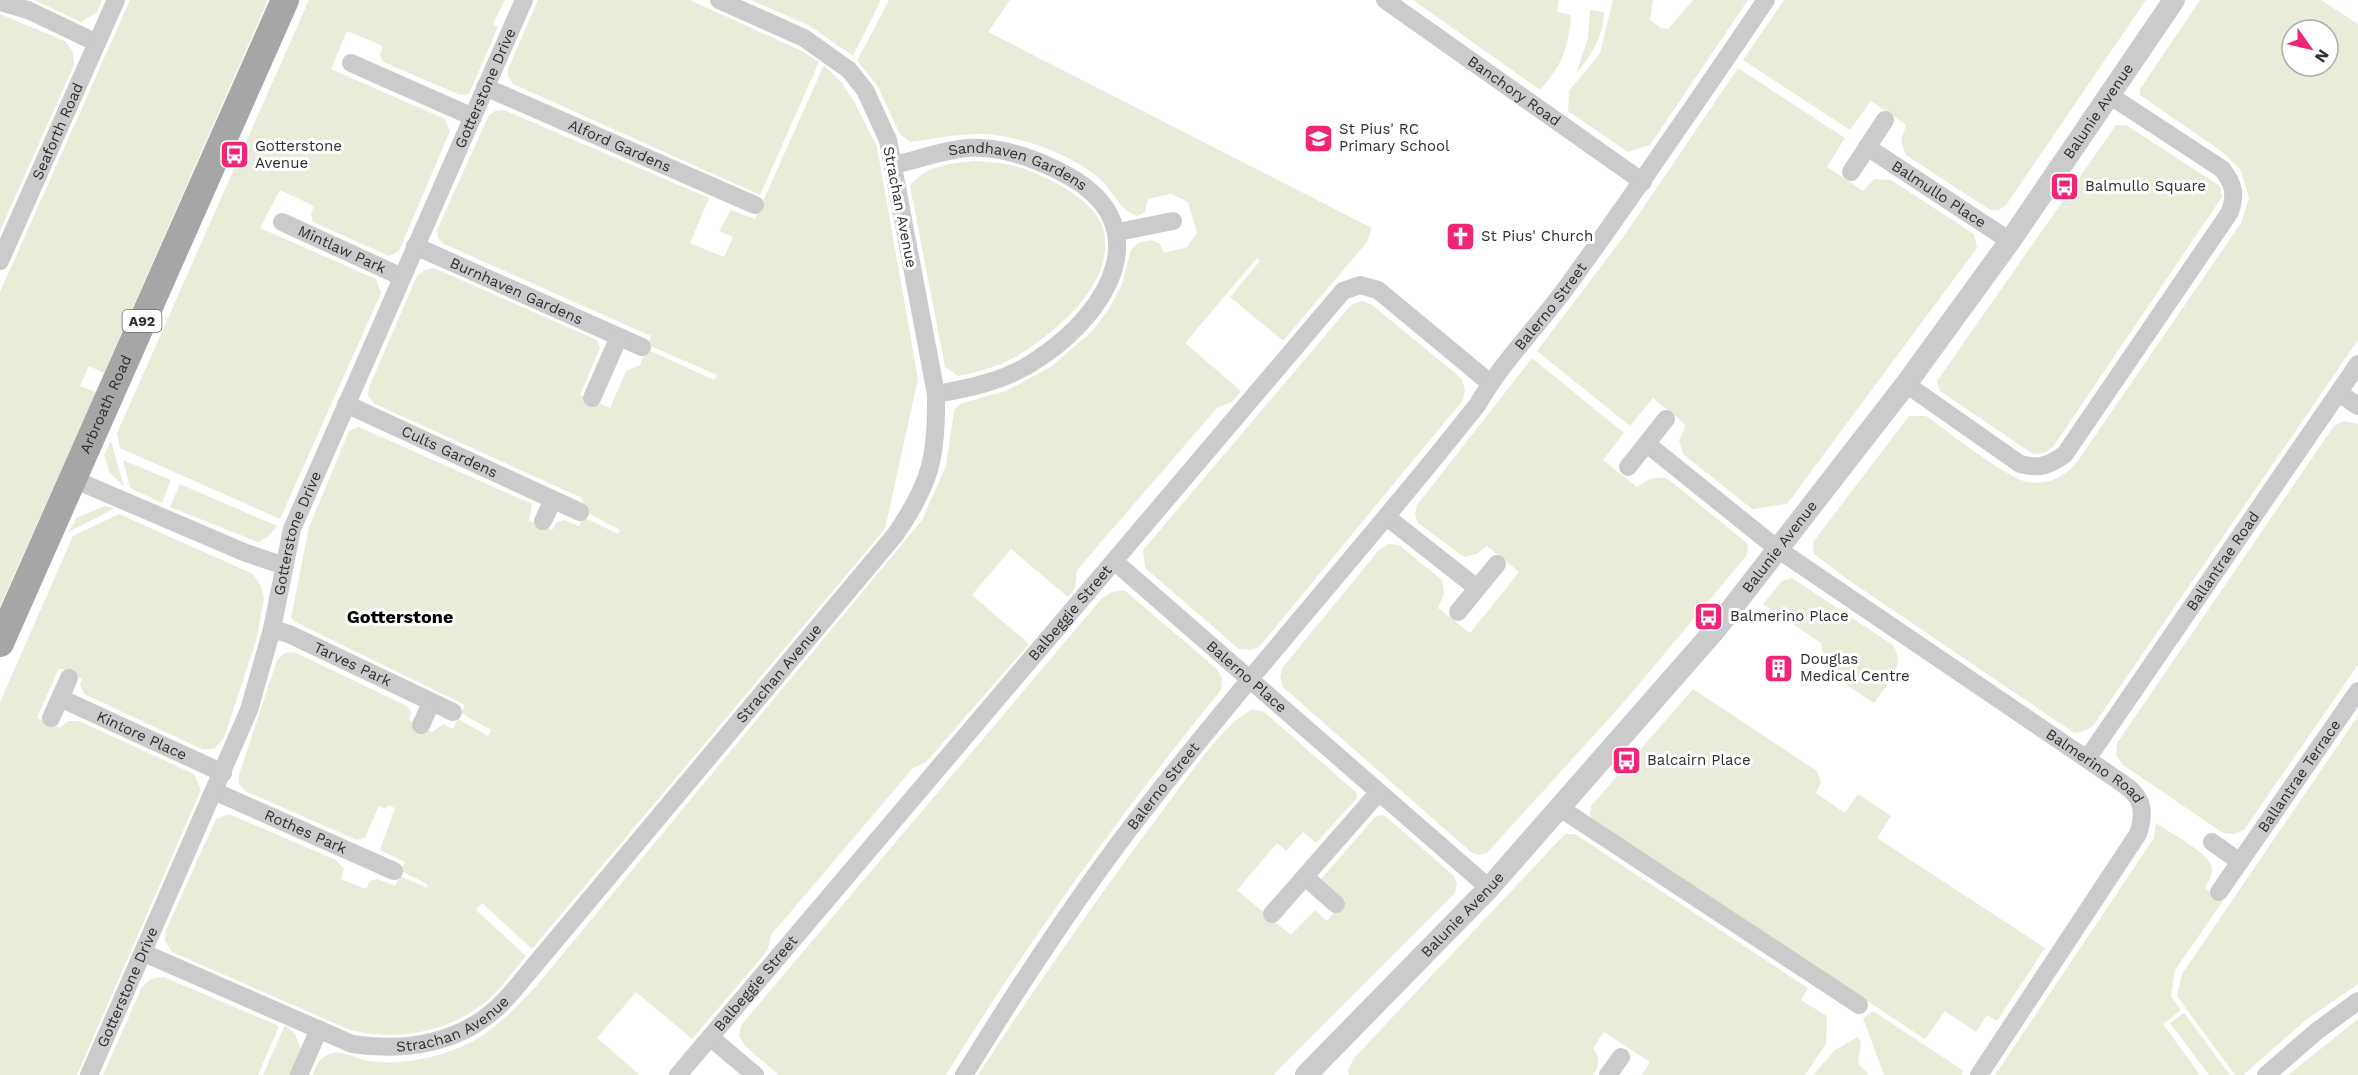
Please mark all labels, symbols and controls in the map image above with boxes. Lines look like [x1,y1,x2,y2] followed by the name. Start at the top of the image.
[2280,18,2340,78] north arrow
[451,25,520,151] street label: Gotterstone Drive
[2311,46,2333,66] text: N
[1464,52,1564,130] street label: Banchory Road
[2060,60,2137,162] street label: Balunie Avenue
[28,80,87,183] street label: Seaforth Road
[566,116,674,176] street label: Alford Gardens
[1339,120,1450,155] place label: St Pius' RC Primary School
[1302,122,1334,154] school or university icon: St Pius' RC Primary School
[255,137,342,172] place label: Gotterstone Avenue
[218,139,250,171] bus stop icon: Gotterstone Avenue
[947,139,1091,194] street label: Sandhaven Gardens
[879,145,921,269] street label: Strachan Avenue
[1888,157,1989,232] street label: Balmullo Place
[2048,170,2080,202] bus stop icon: Balmullo Square
[2085,177,2206,195] place label: Balmullo Square
[1444,220,1476,252] church icon: St Pius' Church
[295,222,389,278] street label: Mintlaw Park
[1481,227,1593,245] place label: St Pius' Church
[447,254,586,329] street label: Burnhaven Gardens
[1511,259,1591,354] street label: Balerno Street
[122,310,162,332] road number: A92
[76,352,135,456] street label: Arbroath Road
[399,422,500,482] street label: Cults Gardens
[270,469,325,597] street label: Gotterstone Drive
[1738,497,1821,596] street label: Balunie Avenue
[2182,508,2263,614] street label: Ballantrae Road
[1024,561,1116,664] street label: Balbeggie Street
[1693,600,1725,632] bus stop icon: Balmerino Place
[347,606,453,627] district label: Gotterstone
[1730,607,1849,625] place label: Balmerino Place
[732,620,825,727] street label: Strachan Avenue
[1203,637,1290,716] street label: Balerno Place
[311,638,395,691] street label: Tarves Park
[1800,650,1910,685] place label: Douglas Medical Centre
[1763,652,1795,684] building icon: Douglas Medical Centre
[94,707,190,764] street label: Kintore Place
[2254,716,2344,836] street label: Ballantrae Terrace
[2043,725,2148,806] street label: Balmerino Road
[1123,738,1204,833] street label: Balerno Street
[1610,744,1642,776] bus stop icon: Balcairn Place
[1647,751,1751,769] place label: Balcairn Place
[262,806,350,858] street label: Rothes Park
[1417,868,1508,961] street label: Balunie Avenue
[93,924,162,1050] street label: Gotterstone Drive
[710,931,802,1035] street label: Balbeggie Street
[396,992,513,1056] street label: Strachan Avenue

